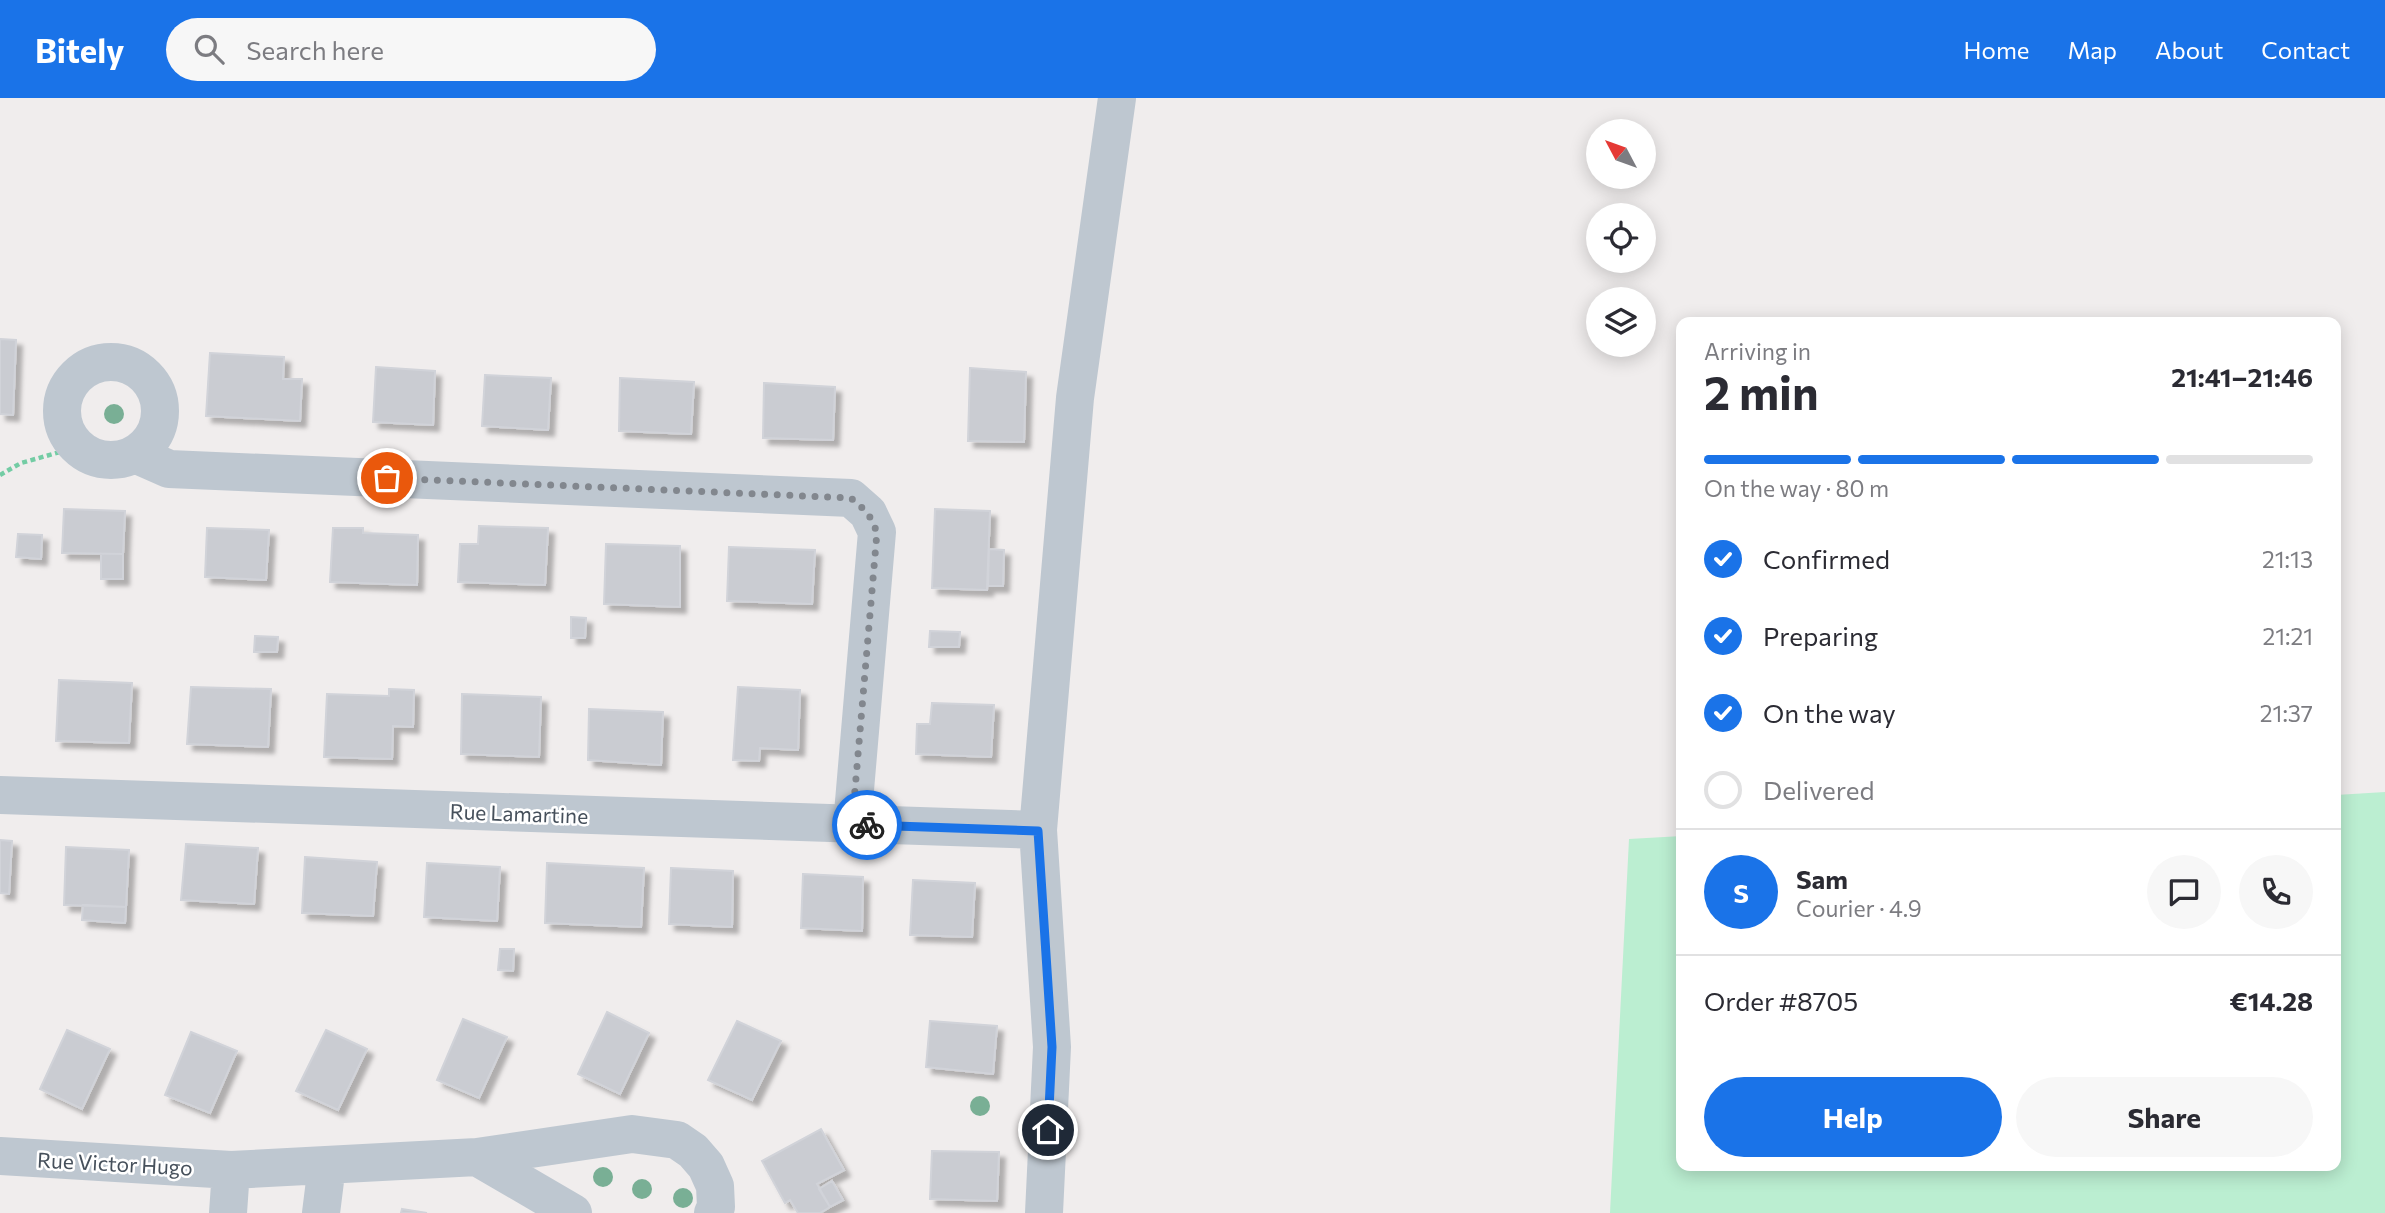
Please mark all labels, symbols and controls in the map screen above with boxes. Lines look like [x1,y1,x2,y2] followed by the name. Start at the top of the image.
[166,18,656,81] search box
[35,29,124,70] text: Bitely
[190,30,228,68] icon: search
[246,34,384,65] text: Search here
[1964,35,2030,64] text: Home
[2068,35,2117,64] text: Map
[2155,35,2223,64] text: About
[2261,35,2350,64] text: Contact
[1586,119,1656,189] north arrow
[1586,119,1656,357] map controls
[1586,203,1656,273] button: locate
[1586,287,1656,357] button: layers
[1704,337,1811,365] text: Arriving in
[2171,361,2313,392] text: 21:41–21:46
[1704,363,1819,419] text: 2 min
[357,448,417,508] pin
[368,459,406,497] icon: bag
[1704,474,1889,502] text: On the way · 80 m
[1704,540,1742,578] icon: check
[1763,543,1890,574] text: Confirmed
[2262,545,2313,573] text: 21:13
[1704,617,1742,655] icon: check
[1763,620,1878,651] text: Preparing
[2262,622,2313,650] text: 21:21
[1704,694,1742,732] icon: check
[1763,697,1896,728] text: On the way
[2260,699,2313,727] text: 21:37
[1763,774,1874,805] text: Delivered
[832,790,902,860] courier
[449,798,589,828] street label: Rue Lamartine
[848,806,886,844] icon: bike
[2147,855,2221,929] button: chat
[2239,855,2313,929] button: phone
[1796,863,1848,894] text: Sam
[1733,877,1749,908] text: S
[1796,894,1922,922] text: Courier · 4.9
[1704,985,1858,1016] text: Order #8705
[2229,985,2313,1016] text: €14.28
[1704,1077,2002,1157] button: Help
[2016,1077,2313,1157] button: Share
[1018,1100,1078,1160] pin
[1029,1111,1067,1149] icon: home
[37,1146,193,1180] street label: Rue Victor Hugo

